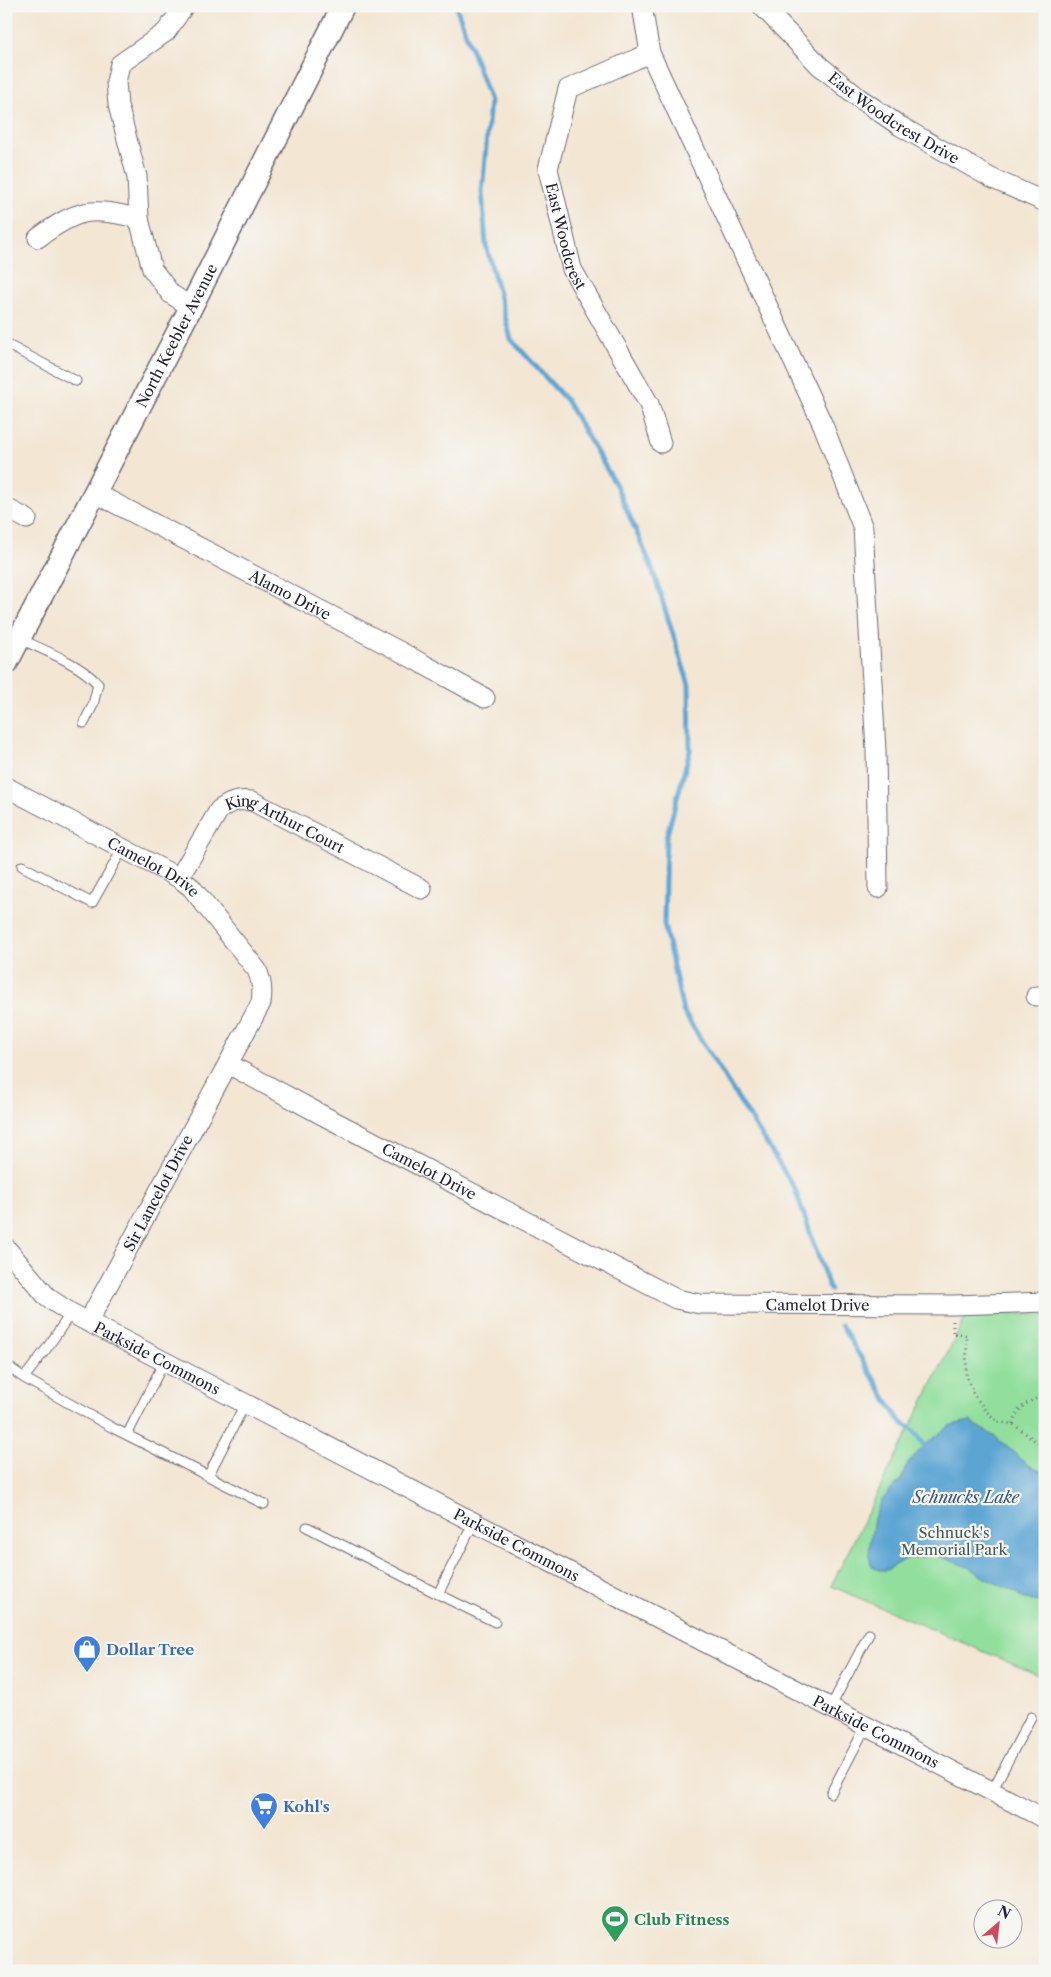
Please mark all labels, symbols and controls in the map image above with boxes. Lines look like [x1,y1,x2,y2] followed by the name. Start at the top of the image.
[825,67,963,168] street label: East Woodcrest Drive
[542,181,591,293] street label: East Woodcrest
[131,260,221,410] street label: North Keebler Avenue
[245,565,334,624] street label: Alamo Drive
[222,791,348,857] street label: King Arthur Court
[104,833,204,900] street label: Camelot Drive
[119,1132,197,1254] street label: Sir Lancelot Drive
[379,1138,480,1203] street label: Camelot Drive
[766,1295,870,1314] street label: Camelot Drive
[91,1317,223,1398] street label: Parkside Commons
[912,1487,1020,1507] water label: Schnucks Lake
[451,1504,583,1585] street label: Parkside Commons
[901,1523,1008,1559] park label: Schnuck's Memorial Park
[72,1634,102,1673] shop icon: Dollar Tree
[106,1640,194,1659] place label: Dollar Tree
[810,1691,942,1772] street label: Parkside Commons
[249,1791,279,1830] supermarket icon: Kohl's
[283,1797,330,1816] place label: Kohl's
[974,1900,1024,1950] north arrow
[995,1902,1014,1923] text: N
[600,1904,630,1943] sports icon: Club Fitness
[634,1910,730,1929] place label: Club Fitness

